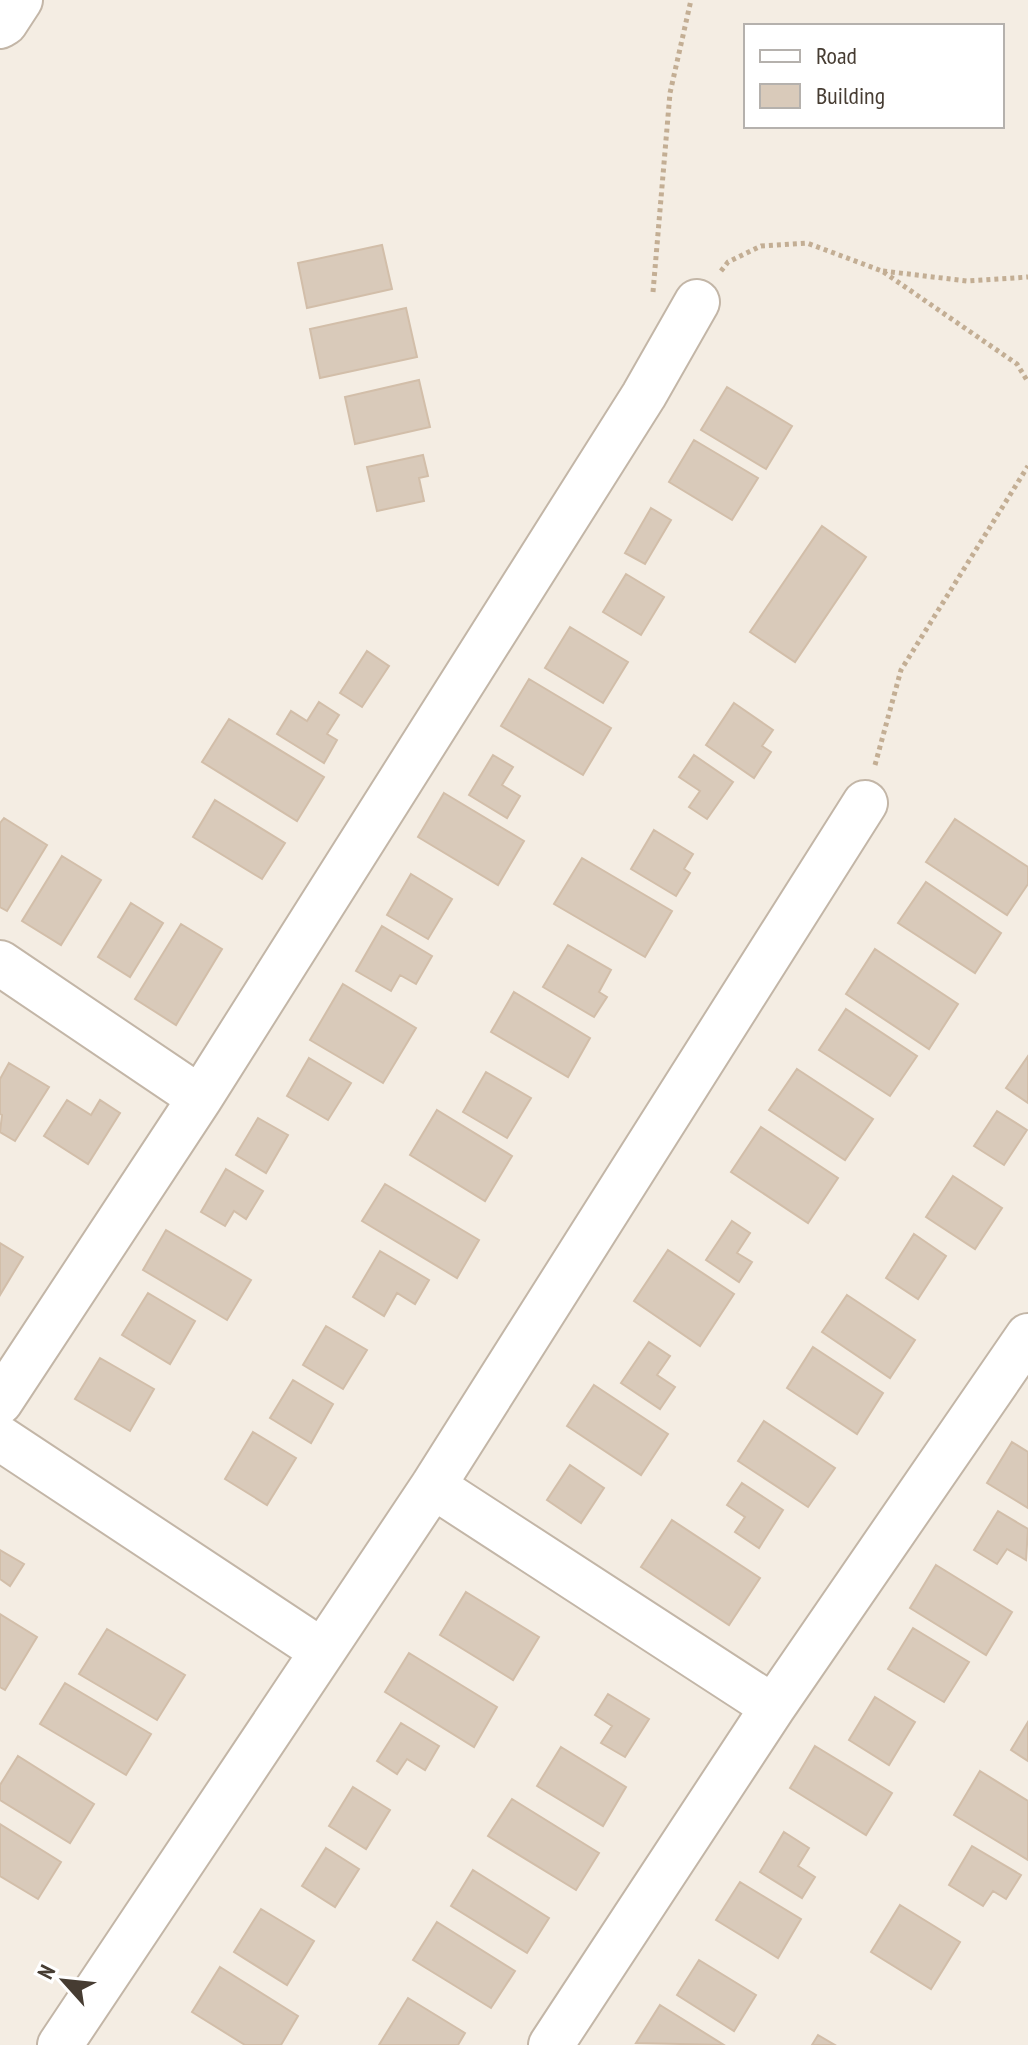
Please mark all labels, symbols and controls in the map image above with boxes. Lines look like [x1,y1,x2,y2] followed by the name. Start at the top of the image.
[744,24,1004,128] legend
[816,40,857,71] text: Road
[816,80,885,111] text: Building
[24,1941,104,2021] north arrow
[31,1960,61,1984] text: N

